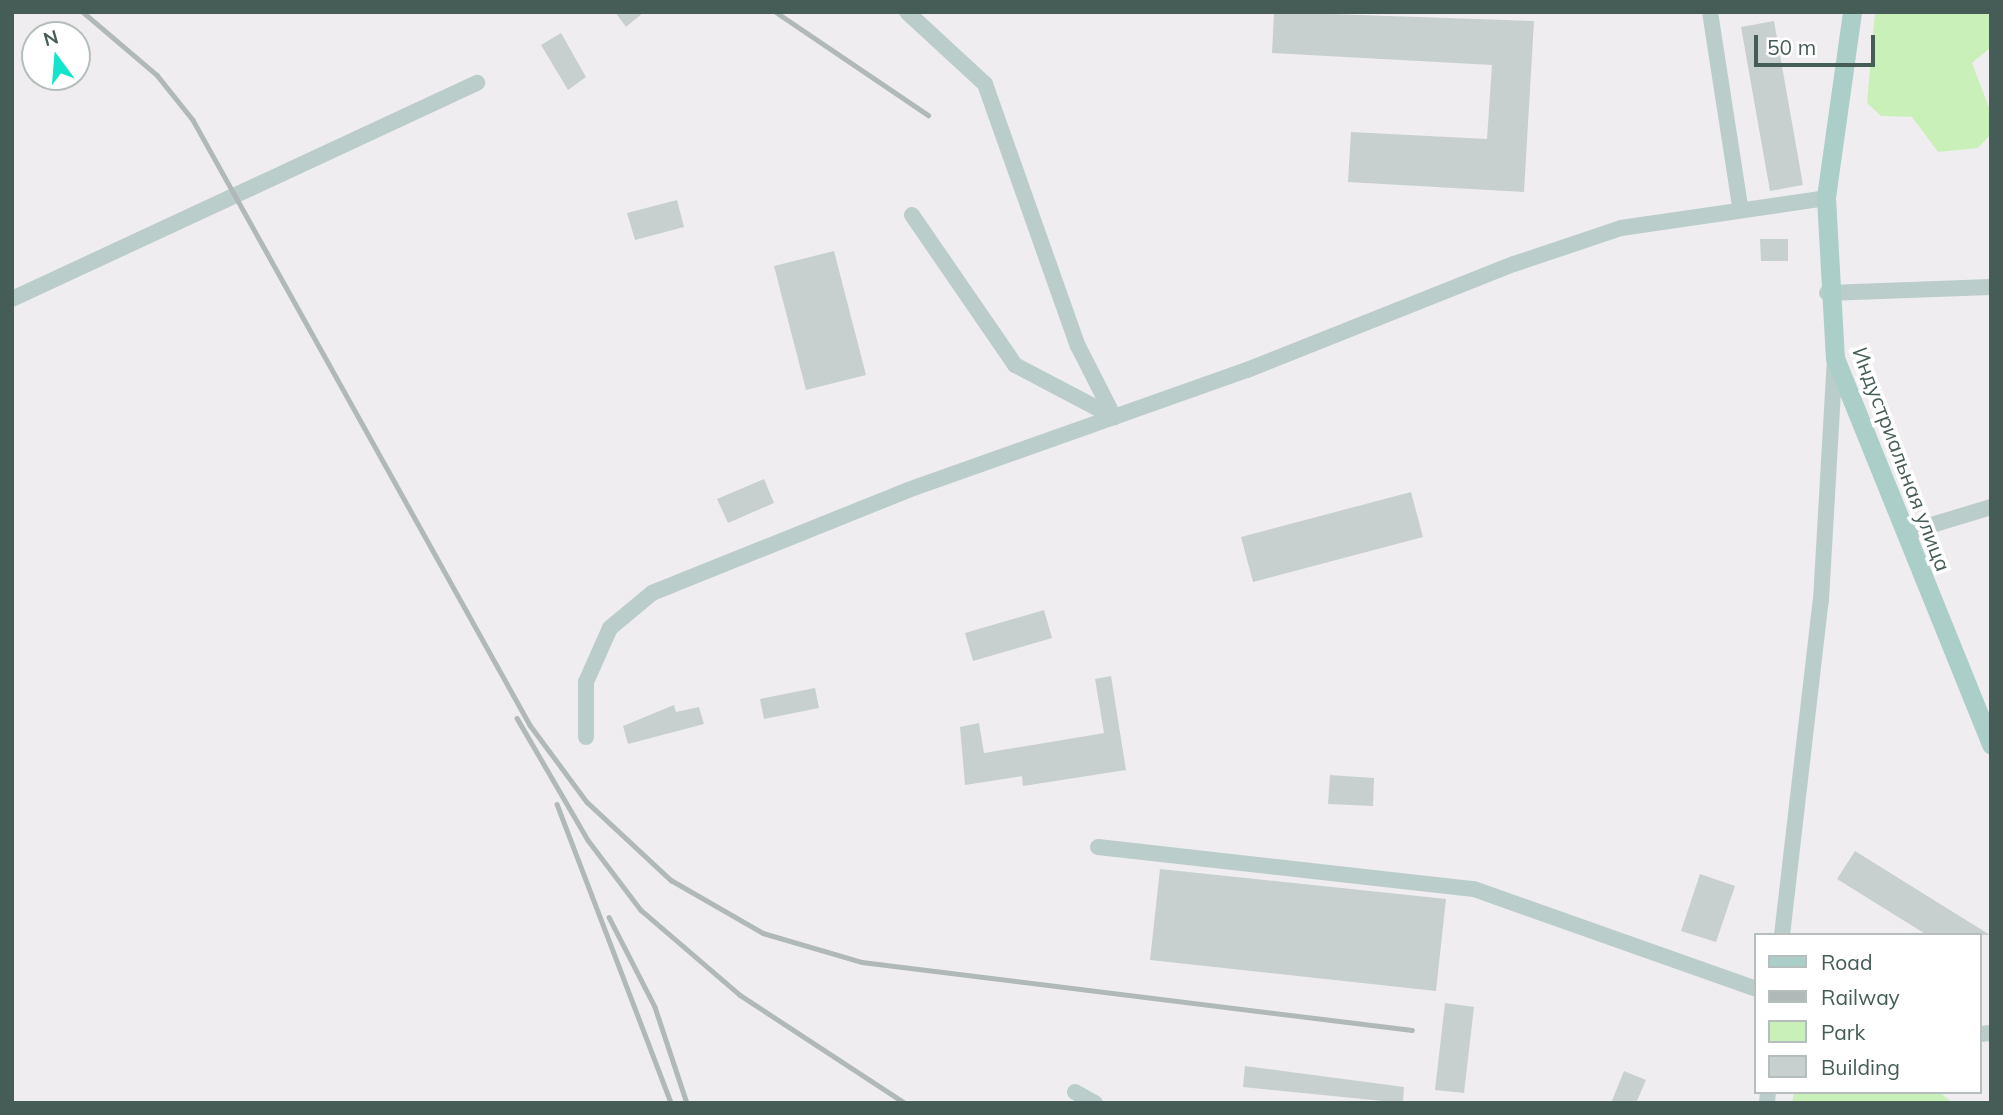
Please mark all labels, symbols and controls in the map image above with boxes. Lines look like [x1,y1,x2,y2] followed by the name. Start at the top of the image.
[21,21,91,91] north arrow
[1758,21,1879,65] scale bar
[41,24,61,51] text: N
[1767,34,1816,60] text: 50 m
[1848,343,1956,575] street label: Индустриальная улица
[1755,933,1982,1094] legend
[1821,949,1872,975] text: Road
[1821,984,1900,1010] text: Railway
[1821,1019,1865,1045] text: Park
[1821,1054,1900,1080] text: Building

